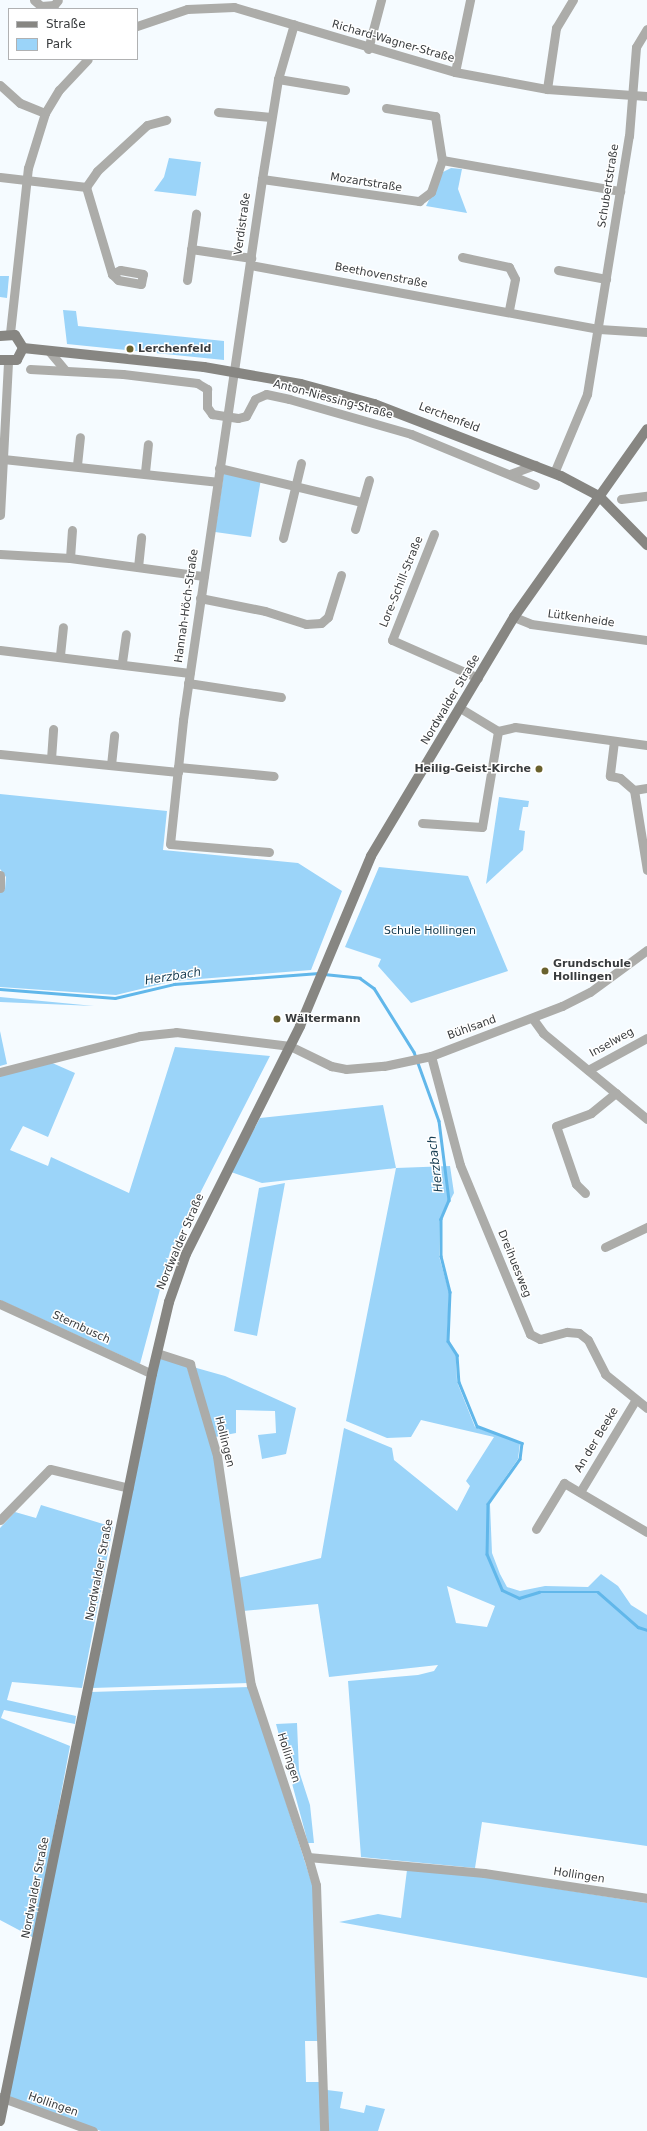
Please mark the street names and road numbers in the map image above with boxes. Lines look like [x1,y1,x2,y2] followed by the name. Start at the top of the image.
[330,18,456,66] street label: Richard-Wagner-Straße
[596,143,622,229] street label: Schubertstraße
[329,171,403,195] street label: Mozartstraße
[232,192,254,256] street label: Verdistraße
[333,261,429,291] street label: Beethovenstraße
[272,378,394,422] street label: Anton-Niessing-Straße
[417,400,481,436] street label: Lerchenfeld
[378,535,426,629] street label: Lore-Schill-Straße
[172,548,202,664] street label: Hannah-Höch-Straße
[547,608,615,630] street label: Lütkenheide
[419,652,483,748] street label: Nordwalder Straße
[446,1013,498,1043] street label: Bühlsand
[588,1025,636,1061] street label: Inselweg
[155,1192,207,1292] street label: Nordwalder Straße
[494,1228,534,1300] street label: Dreihuesweg
[50,1309,112,1347] street label: Sternbusch
[572,1405,622,1475] street label: An der Beeke
[211,1415,237,1469] street label: Hollingen
[84,1518,116,1622] street label: Nordwalder Straße
[274,1731,302,1785] street label: Hollingen
[20,1836,52,1940] street label: Nordwalder Straße
[552,1865,606,1887] street label: Hollingen
[26,2090,80,2120] street label: Hollingen

